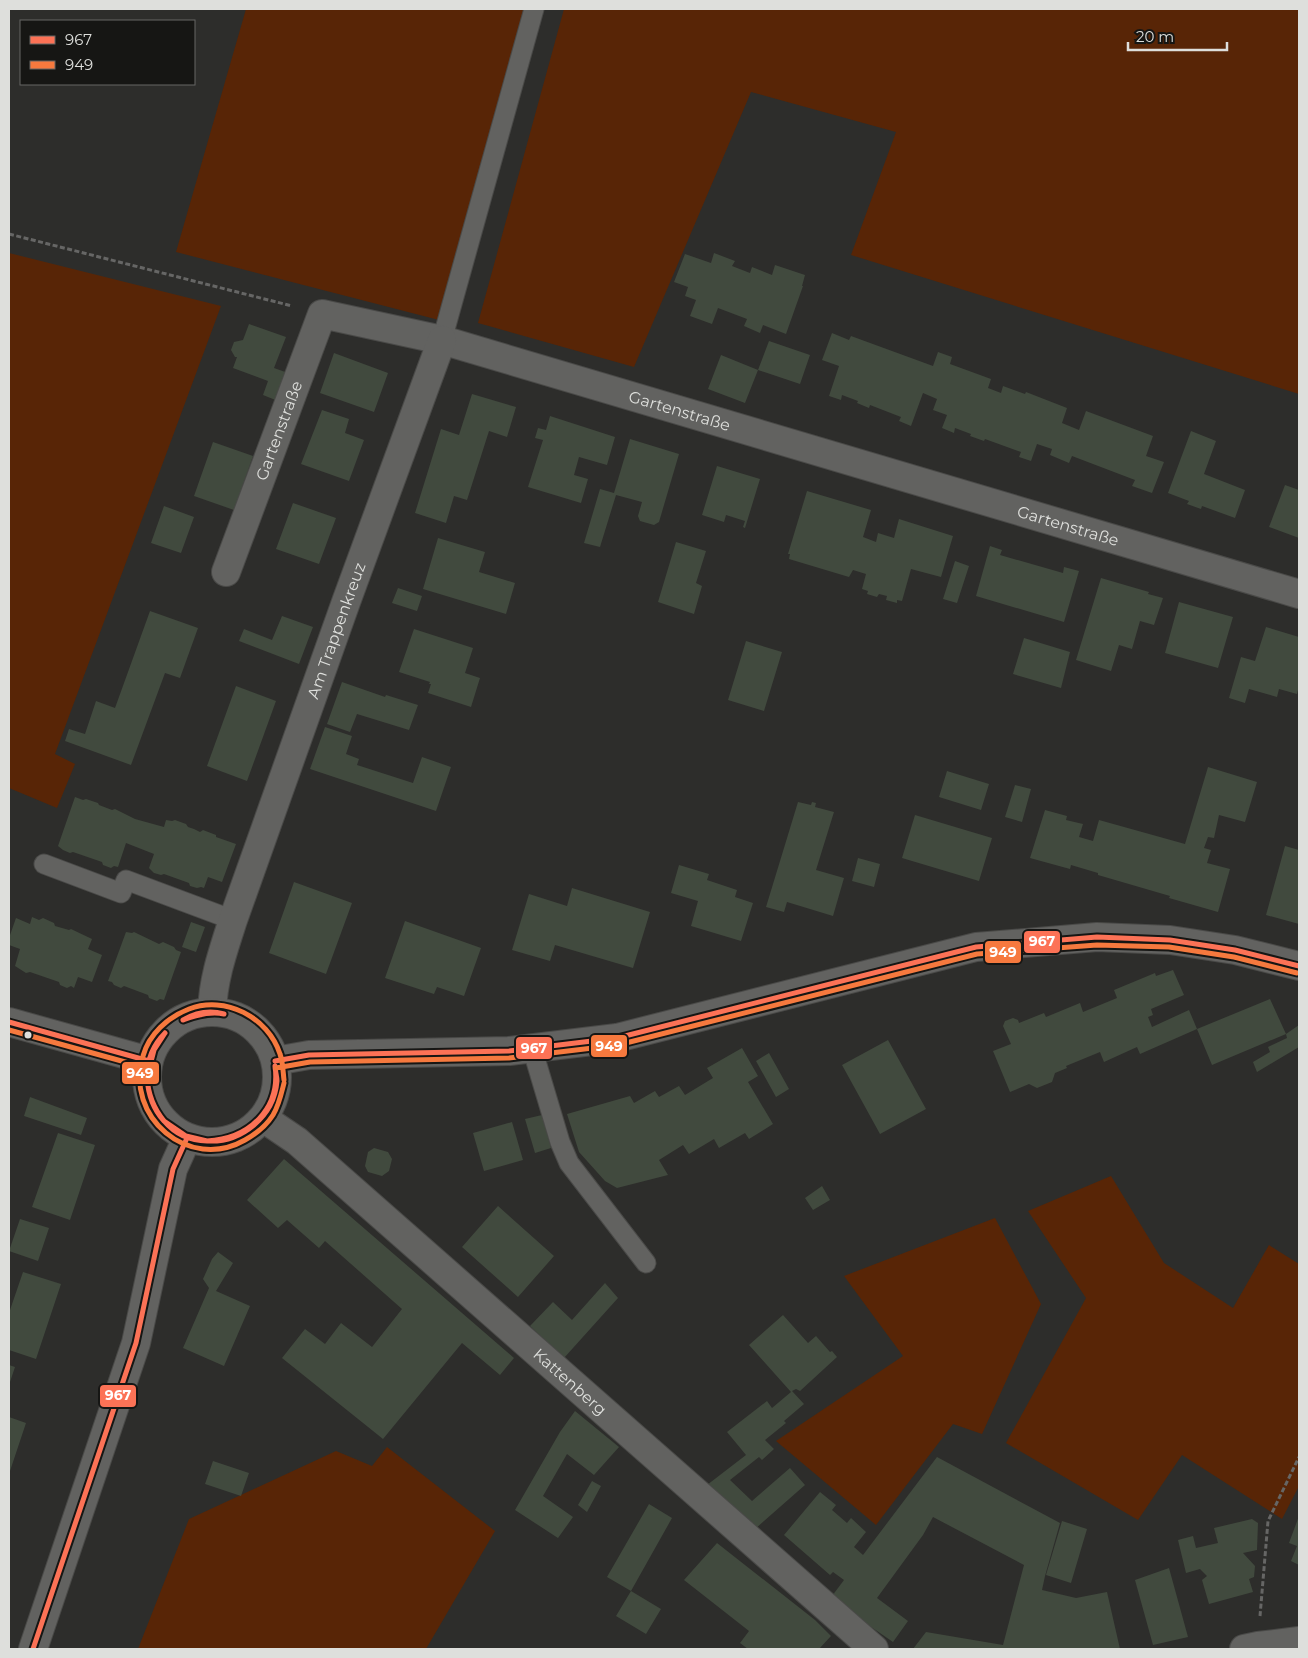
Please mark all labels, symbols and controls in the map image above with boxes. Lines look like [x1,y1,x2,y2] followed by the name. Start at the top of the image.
[20,20,195,85] legend
[1128,20,1227,52] scale bar
[1136,27,1174,46] text: 20 m
[65,30,92,49] text: 967
[65,55,93,74] text: 949
[252,378,306,483] street label: Gartenstraße
[626,387,733,435] street label: Gartenstraße
[1015,502,1121,550] street label: Gartenstraße
[303,560,370,701] street label: Am Trappenkreuz
[1023,930,1061,954] line badge: 967
[1029,932,1056,950] text: 967
[984,940,1022,964] line badge: 949
[989,943,1017,961] text: 949
[23,1030,33,1040] unlabelled marker
[590,1034,628,1058] line badge: 949
[515,1036,553,1060] line badge: 967
[595,1037,623,1055] text: 949
[521,1039,548,1057] text: 967
[121,1061,160,1085] line badge: 949
[126,1064,154,1082] text: 949
[529,1345,610,1419] street label: Kattenberg
[99,1384,137,1408] line badge: 967
[105,1386,132,1404] text: 967

